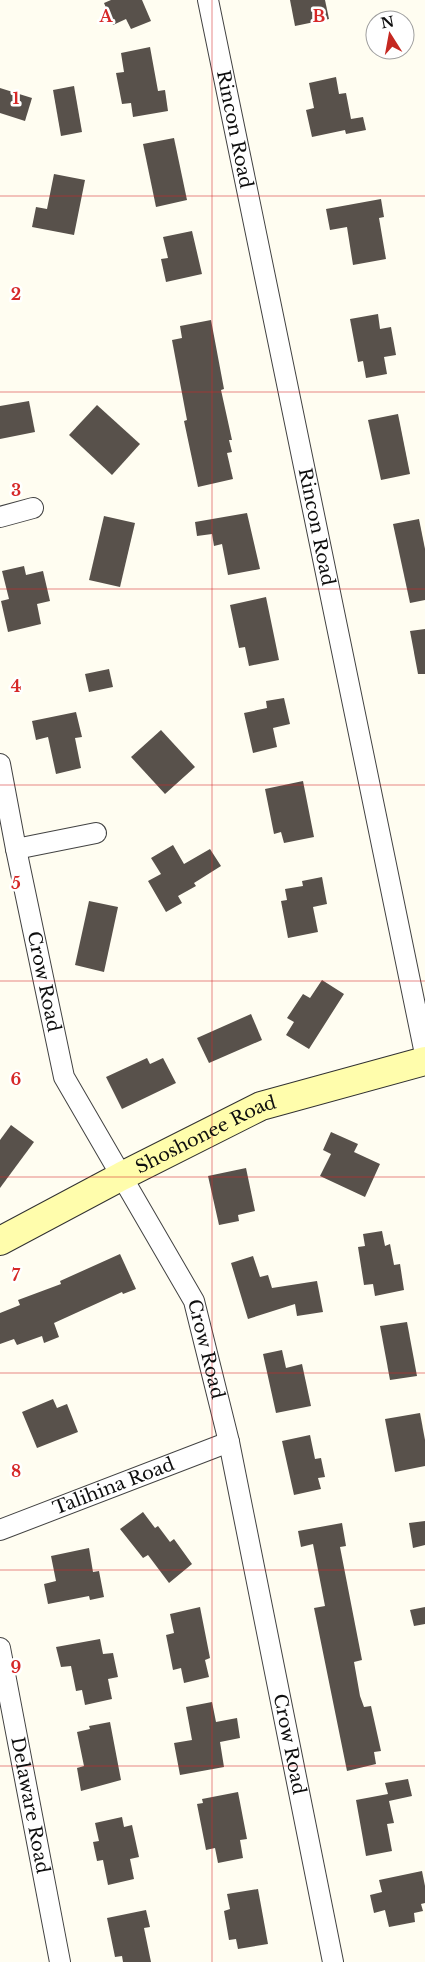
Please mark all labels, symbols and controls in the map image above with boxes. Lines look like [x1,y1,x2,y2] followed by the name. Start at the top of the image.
[99,6,114,26] text: A
[313,6,326,26] text: B
[365,10,415,60] north arrow
[379,12,396,32] text: N
[212,68,257,190] street label: Rincon Road
[13,88,20,108] text: 1
[11,284,21,304] text: 2
[294,466,339,588] street label: Rincon Road
[11,480,21,500] text: 3
[11,676,21,696] text: 4
[11,873,21,893] text: 5
[23,929,65,1034] street label: Crow Road
[11,1069,22,1089] text: 6
[132,1091,279,1178] street label: Shoshonee Road
[12,1265,21,1285] text: 7
[183,1297,229,1401] street label: Crow Road
[50,1453,178,1520] street label: Talihina Road
[11,1461,21,1481] text: 8
[11,1657,22,1677] text: 9
[269,1692,310,1797] street label: Crow Road
[6,1735,54,1875] street label: Delaware Road

